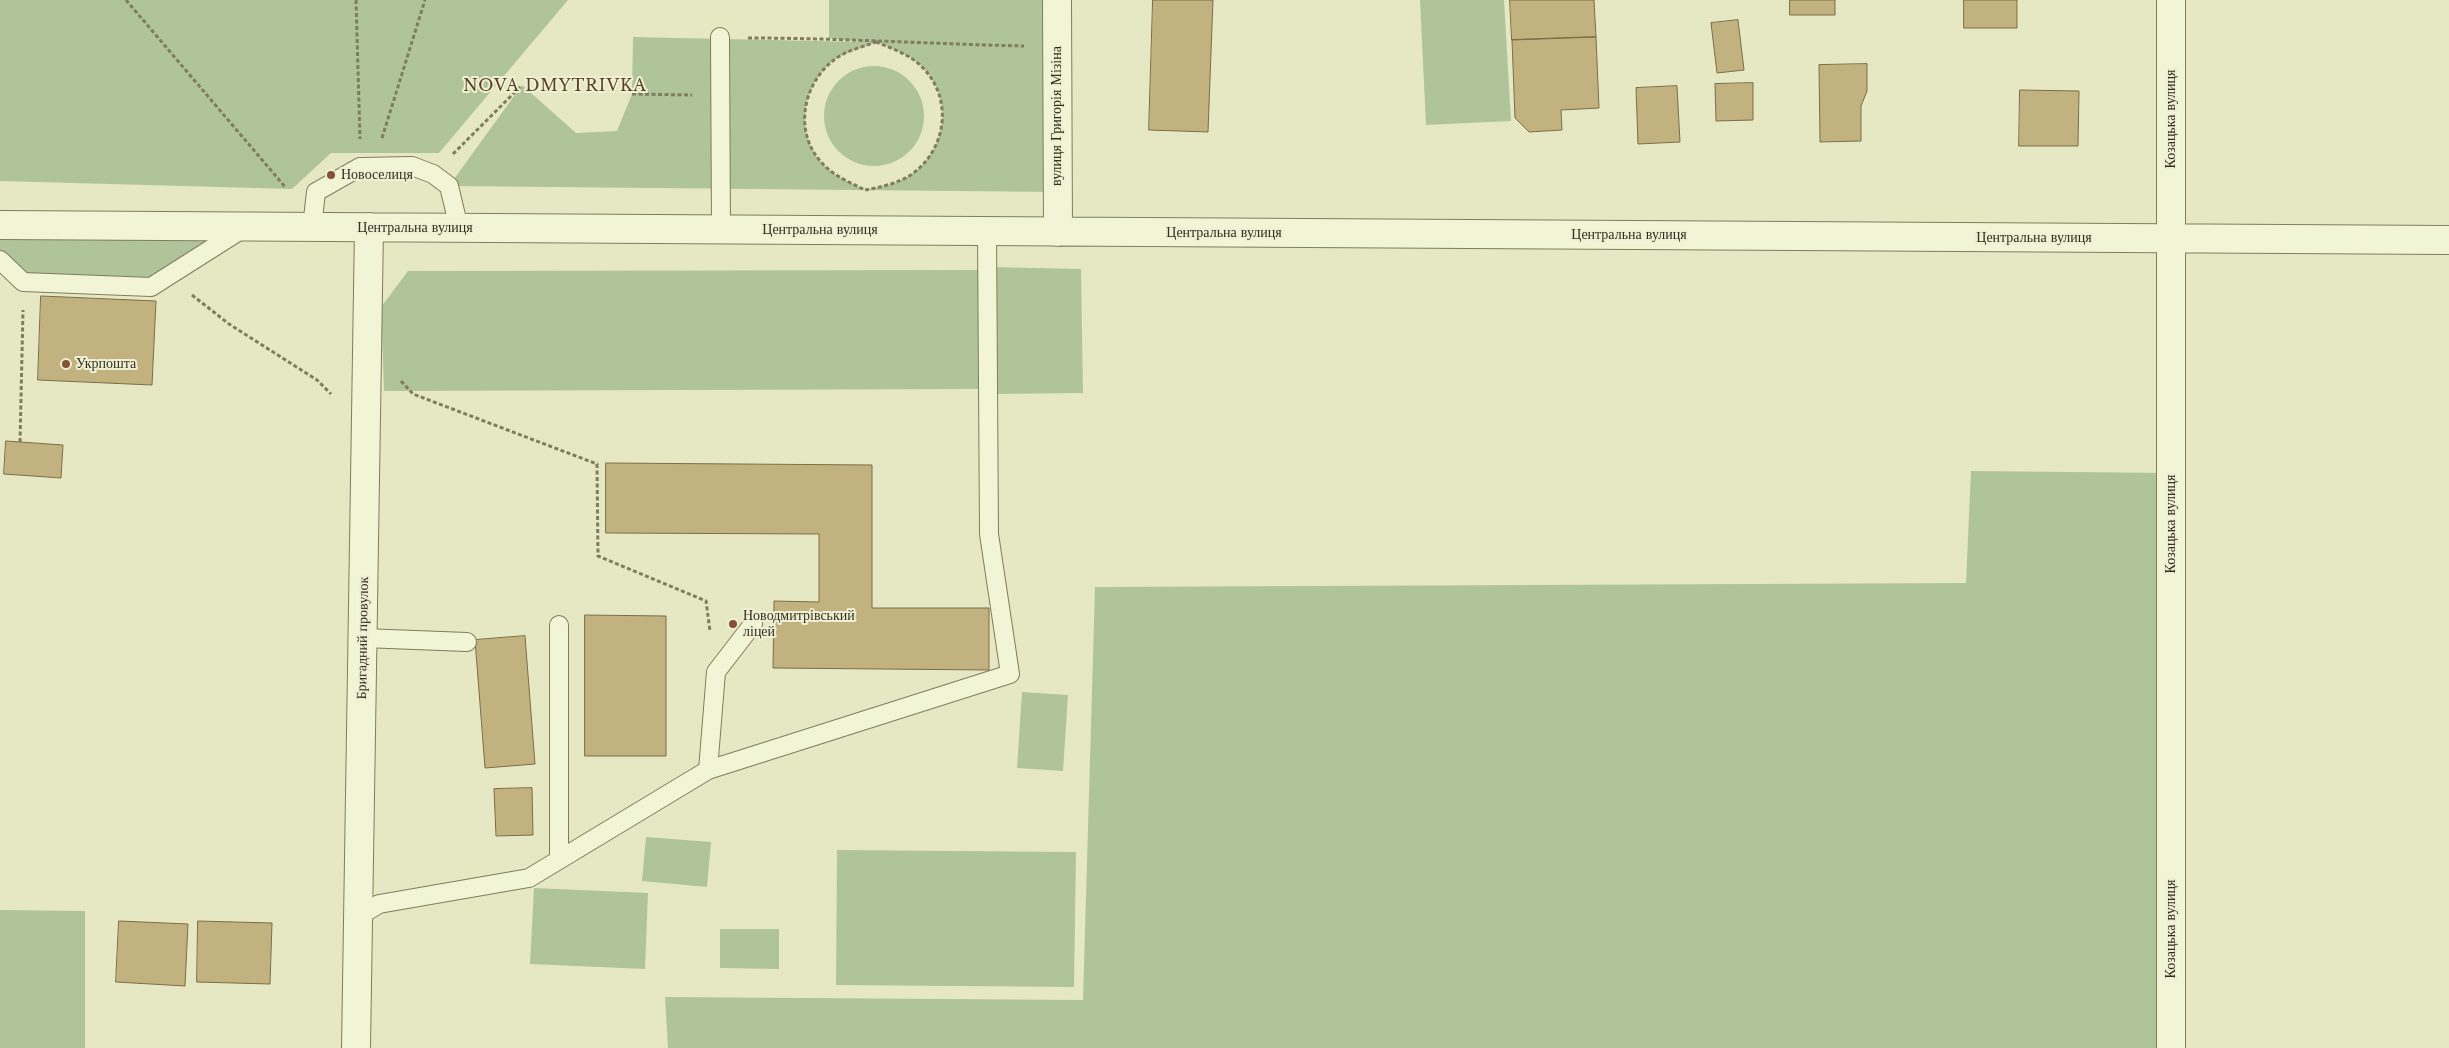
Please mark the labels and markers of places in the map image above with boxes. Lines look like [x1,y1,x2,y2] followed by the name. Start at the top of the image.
[341,167,413,183] place label: Новоселиця
[325,169,337,181] marker: Новоселиця
[76,356,136,372] place label: Укрпошта
[60,358,72,370] marker: Укрпошта
[743,608,855,640] place label: Новодмитрівський ліцей
[727,618,739,630] marker: Новодмитрівський ліцей

